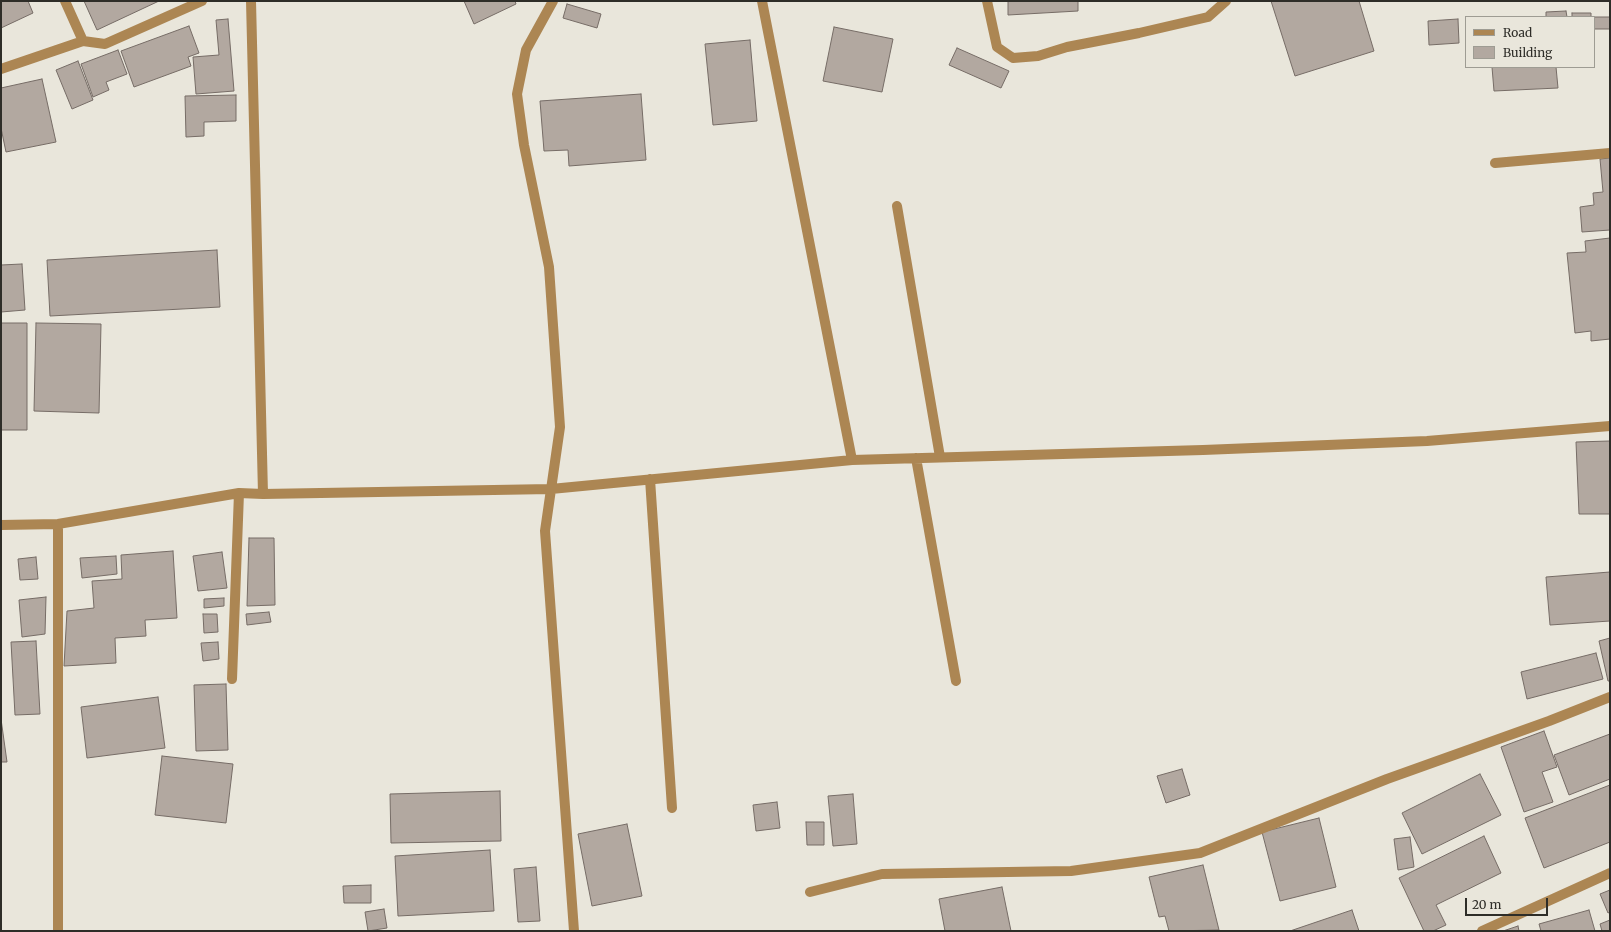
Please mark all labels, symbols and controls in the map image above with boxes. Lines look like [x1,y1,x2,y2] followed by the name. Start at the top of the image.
[1465,16,1595,68] legend
[1503,25,1532,40] text: Road
[1503,45,1552,60] text: Building
[1467,890,1550,916] scale bar
[1472,897,1501,912] text: 20 m

